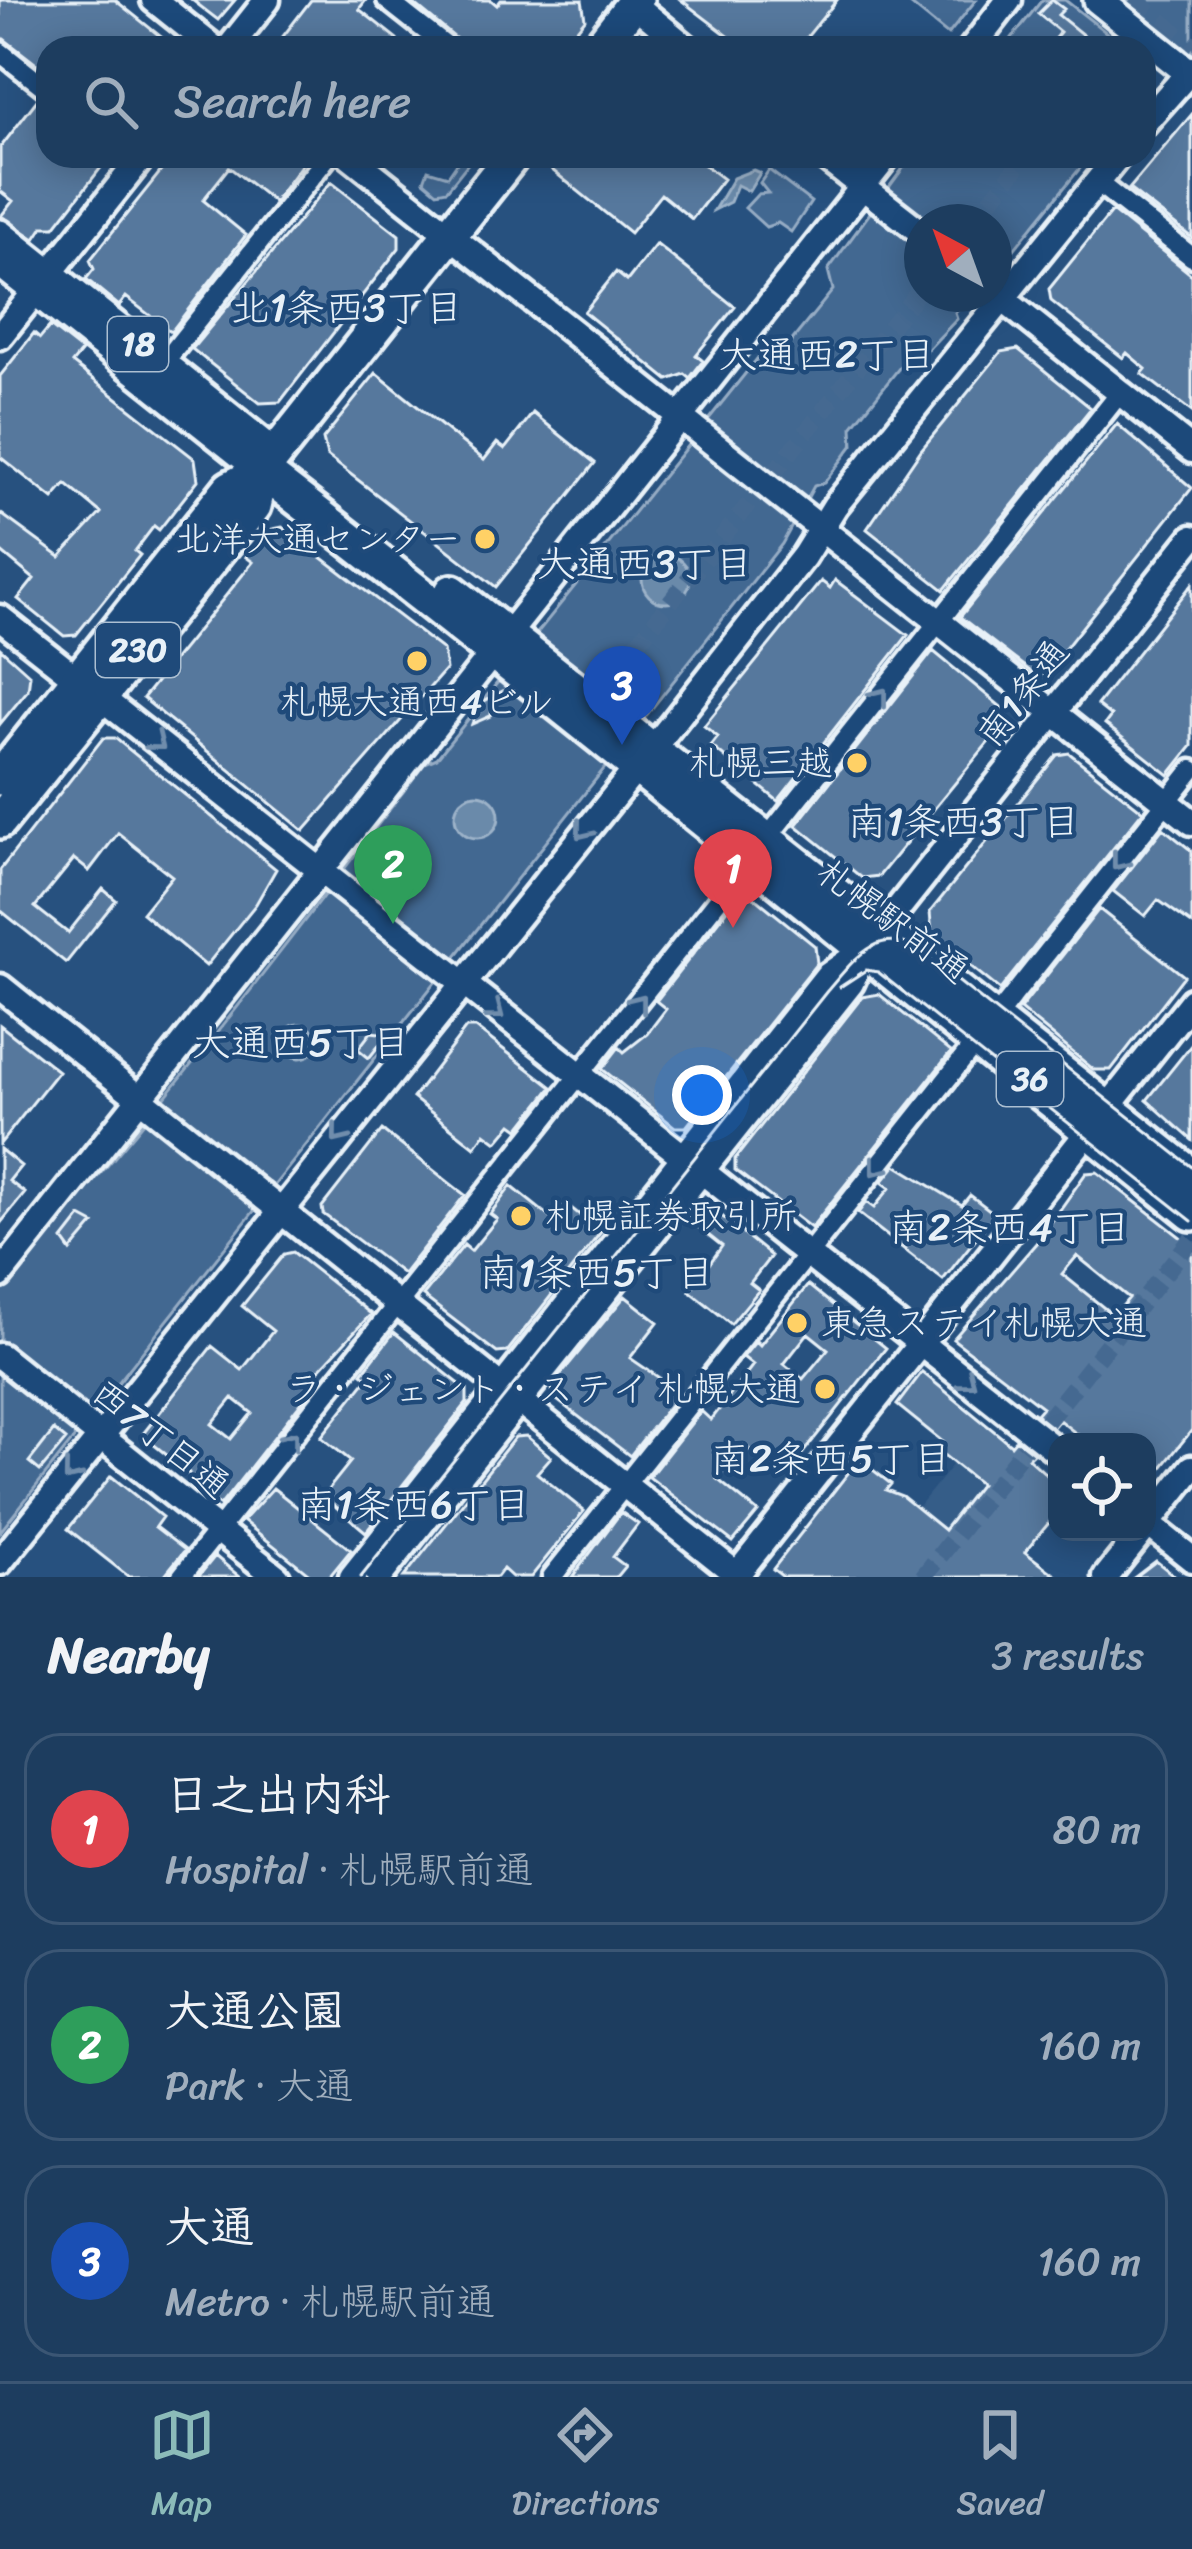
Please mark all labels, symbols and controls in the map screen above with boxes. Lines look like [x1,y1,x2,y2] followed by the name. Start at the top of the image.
[36,36,1156,168] search box
[174,62,411,142] text: Search here
[78,69,144,135] icon: search
[904,204,1012,312] north arrow
[230,273,464,342] district label: 北1条西3丁目
[108,317,168,371] road number: 18
[718,320,936,389] district label: 大通西2丁目
[174,507,461,571] place label: 北洋大通センター
[472,526,498,552] marker: 北洋大通センター
[537,529,753,598] district label: 大通西3丁目
[96,623,180,677] road number: 230
[960,625,1086,761] street label: 南1条通
[583,646,661,745] pin: 3
[404,648,430,674] marker: 札幌大通西4ビル
[280,670,554,734] place label: 札幌大通西4ビル
[866,687,887,709] one-way arrow
[144,729,166,750] one-way arrow
[689,731,833,795] place label: 札幌三越
[844,750,870,776] marker: 札幌三越
[847,787,1081,856] district label: 南1条西3丁目
[576,817,598,839] one-way arrow
[354,825,432,924] pin: 2
[694,829,772,928] pin: 1
[802,841,984,1001] street label: 札幌駅前通
[1112,849,1133,871] one-way arrow
[625,994,646,1016] one-way arrow
[482,997,504,1019] one-way arrow
[192,1008,410,1077] district label: 大通西5丁目
[997,1052,1063,1106] road number: 36
[672,1065,732,1125] your location
[332,1121,353,1143] one-way arrow
[870,1154,891,1176] one-way arrow
[545,1184,797,1248] place label: 札幌証券取引所
[889,1193,1131,1262] district label: 南2条西4丁目
[508,1203,534,1229] marker: 札幌証券取引所
[479,1238,715,1307] district label: 南1条西5丁目
[821,1291,1147,1355] place label: 東急ステイ札幌大通
[784,1310,810,1336] marker: 東急ステイ札幌大通
[285,1357,801,1421] place label: ラ・ジェント・ステイ 札幌大通
[77,1362,245,1516] street label: 西7丁目通
[955,1367,977,1388] one-way arrow
[812,1376,838,1402] marker: ラ・ジェント・ステイ 札幌大通
[710,1424,952,1493] district label: 南2条西5丁目
[277,1430,298,1452] one-way arrow
[1048,1433,1156,1541] map controls
[1048,1433,1156,1541] button: locate
[64,1460,85,1482] one-way arrow
[297,1470,531,1539] district label: 南1条西6丁目
[48,1610,209,1700] text: Nearby
[991,1621,1144,1690] text: 3 results
[165,1755,390,1835] text: 日之出内科
[82,1795,98,1864] text: 1
[1053,1795,1141,1864] text: 80 m
[165,1835,534,1904] text: Hospital · 札幌駅前通
[165,1971,345,2051] text: 大通公園
[79,2011,101,2080] text: 2
[1037,2011,1141,2080] text: 160 m
[165,2051,354,2120] text: Park · 大通
[165,2187,255,2267] text: 大通
[79,2227,101,2296] text: 3
[1037,2227,1141,2296] text: 160 m
[165,2267,495,2336] text: Metro · 札幌駅前通
[149,2402,215,2532] tab: Map
[512,2402,659,2532] tab: Directions
[956,2402,1043,2532] tab: Saved

